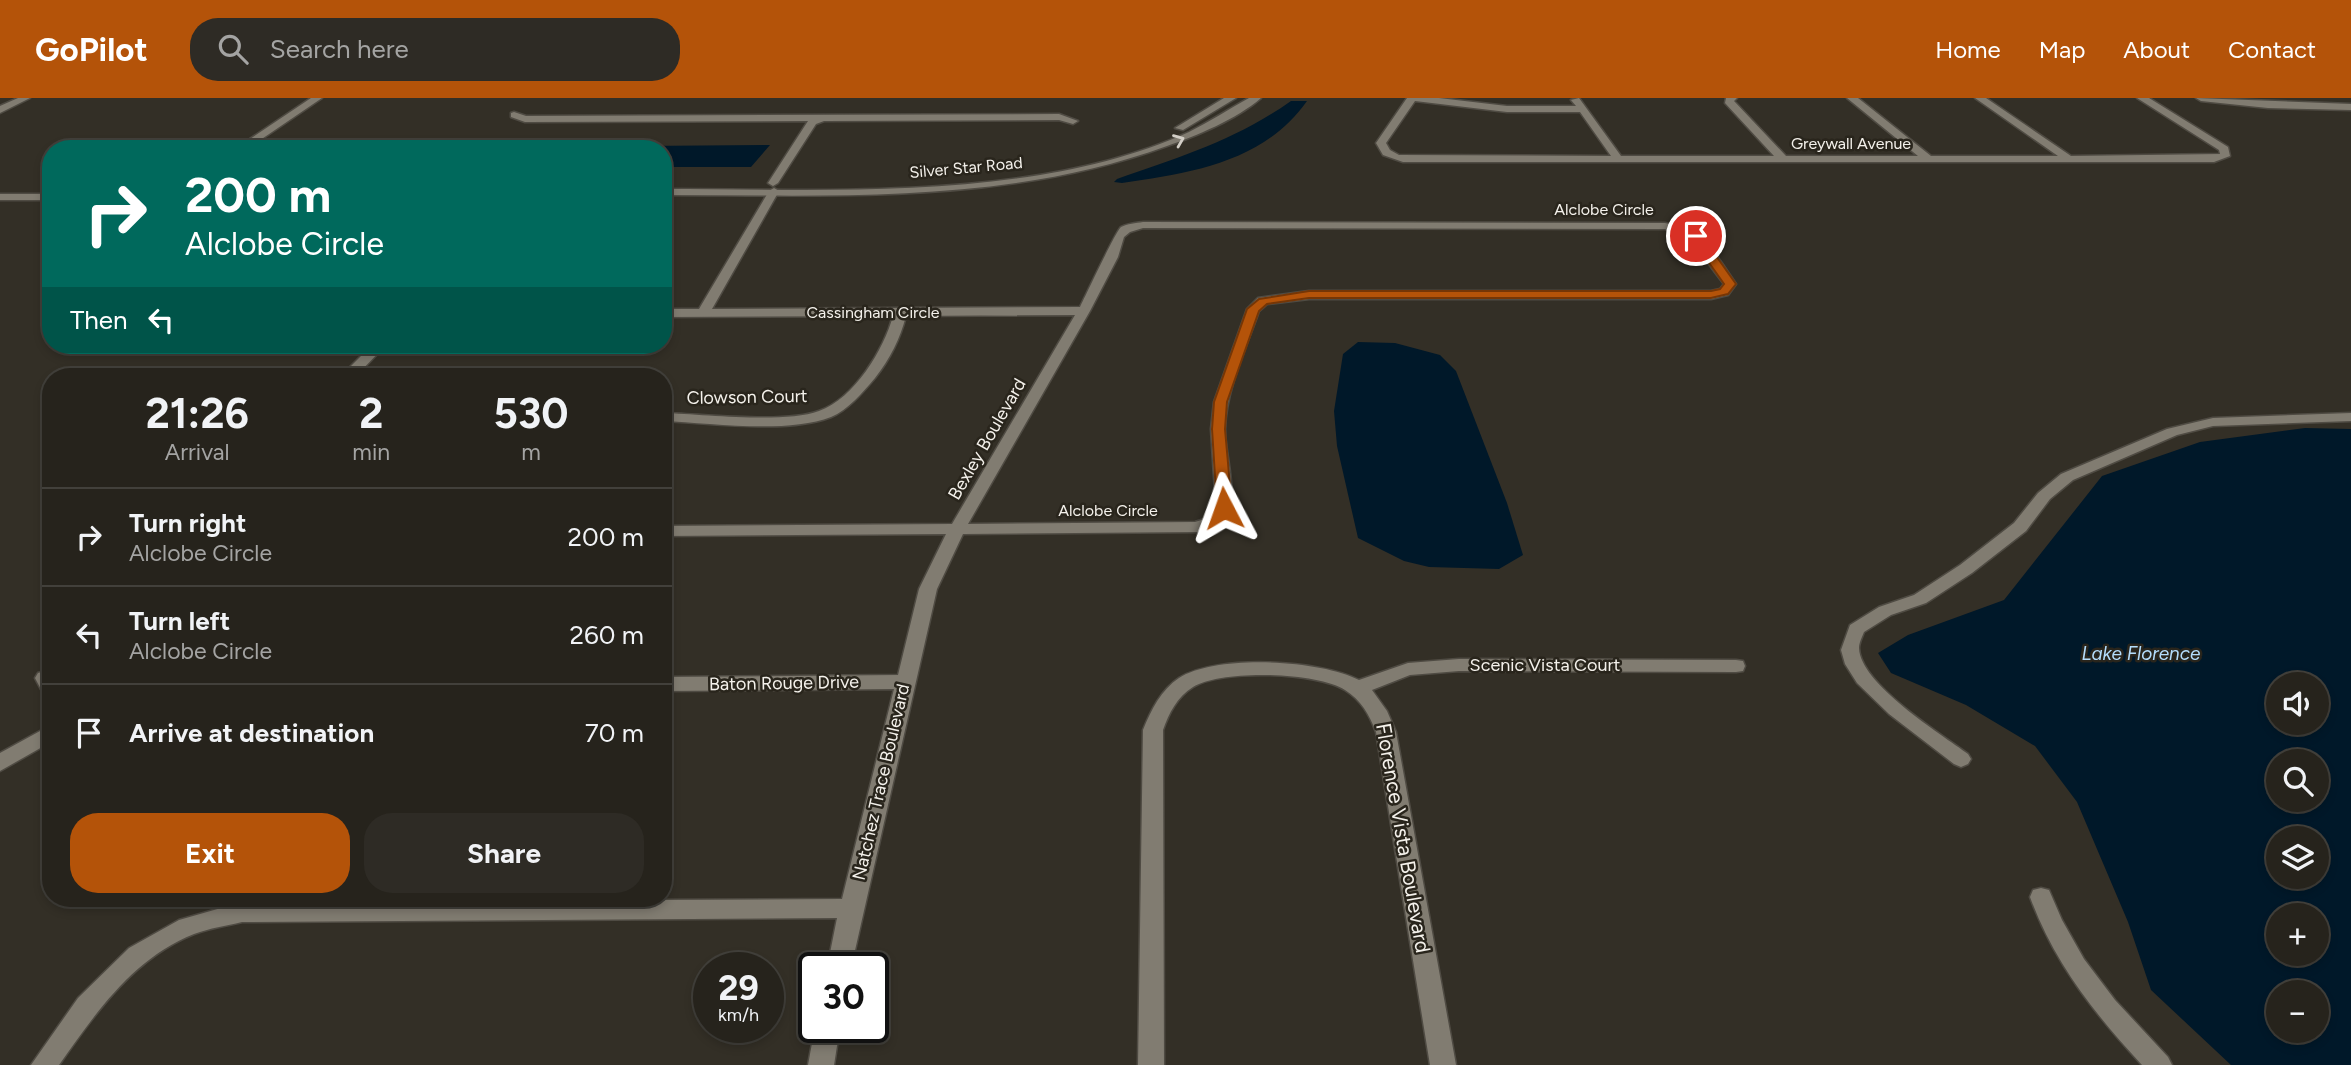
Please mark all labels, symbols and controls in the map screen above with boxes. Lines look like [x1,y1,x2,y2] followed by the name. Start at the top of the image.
[190,18,680,81] search box
[35,30,148,69] text: GoPilot
[214,30,252,68] icon: search
[270,33,409,65] text: Search here
[1935,35,2001,64] text: Home
[2039,35,2085,64] text: Map
[2123,35,2190,64] text: About
[2228,35,2316,64] text: Contact
[1791,134,1911,153] street label: Greywall Avenue
[1173,135,1185,149] one-way arrow
[909,153,1023,182] street label: Silver Star Road
[185,165,331,224] text: 200 m
[70,168,161,259] icon: right
[1554,200,1654,219] street label: Alclobe Circle
[1666,206,1726,266] pin
[1677,217,1715,255] icon: arrive
[185,225,384,263] text: Alclobe Circle
[142,301,180,339] icon: left
[807,303,940,322] street label: Cassingham Circle
[70,304,128,336] text: Then
[943,374,1031,504] street label: Bexley Boulevard
[686,385,808,409] street label: Clowson Court
[145,388,249,439] text: 21:26
[359,388,383,439] text: 2
[494,388,569,439] text: 530
[165,438,230,466] text: Arrival
[352,438,390,466] text: min
[521,438,541,466] text: m
[1187,471,1261,545] position arrow
[1058,501,1158,520] street label: Alclobe Circle
[129,507,246,539] text: Turn right
[70,518,108,556] icon: right
[568,521,644,553] text: 200 m
[129,539,272,567] text: Alclobe Circle
[129,605,230,637] text: Turn left
[70,616,108,654] icon: left
[570,619,644,651] text: 260 m
[129,637,272,665] text: Alclobe Circle
[2082,642,2201,665] water label: Lake Florence
[1470,654,1621,676] street label: Scenic Vista Court
[709,671,859,695] street label: Baton Rouge Drive
[2266,672,2329,1043] map controls
[2266,672,2329,735] button: sound
[848,682,914,882] street label: Natchez Trace Boulevard
[70,714,108,752] icon: arrive
[129,717,374,749] text: Arrive at destination
[585,717,644,749] text: 70 m
[1371,721,1436,955] street label: Florence Vista Boulevard
[2266,749,2329,812] button: search
[70,813,350,893] button: Exit
[364,813,644,893] button: Share
[2266,826,2329,889] button: layers
[2266,903,2329,966] button: +
[798,952,889,1043] speed limit sign: 30
[718,967,759,1009] text: 29
[2266,980,2329,1043] button: −
[718,1004,759,1026] text: km/h

